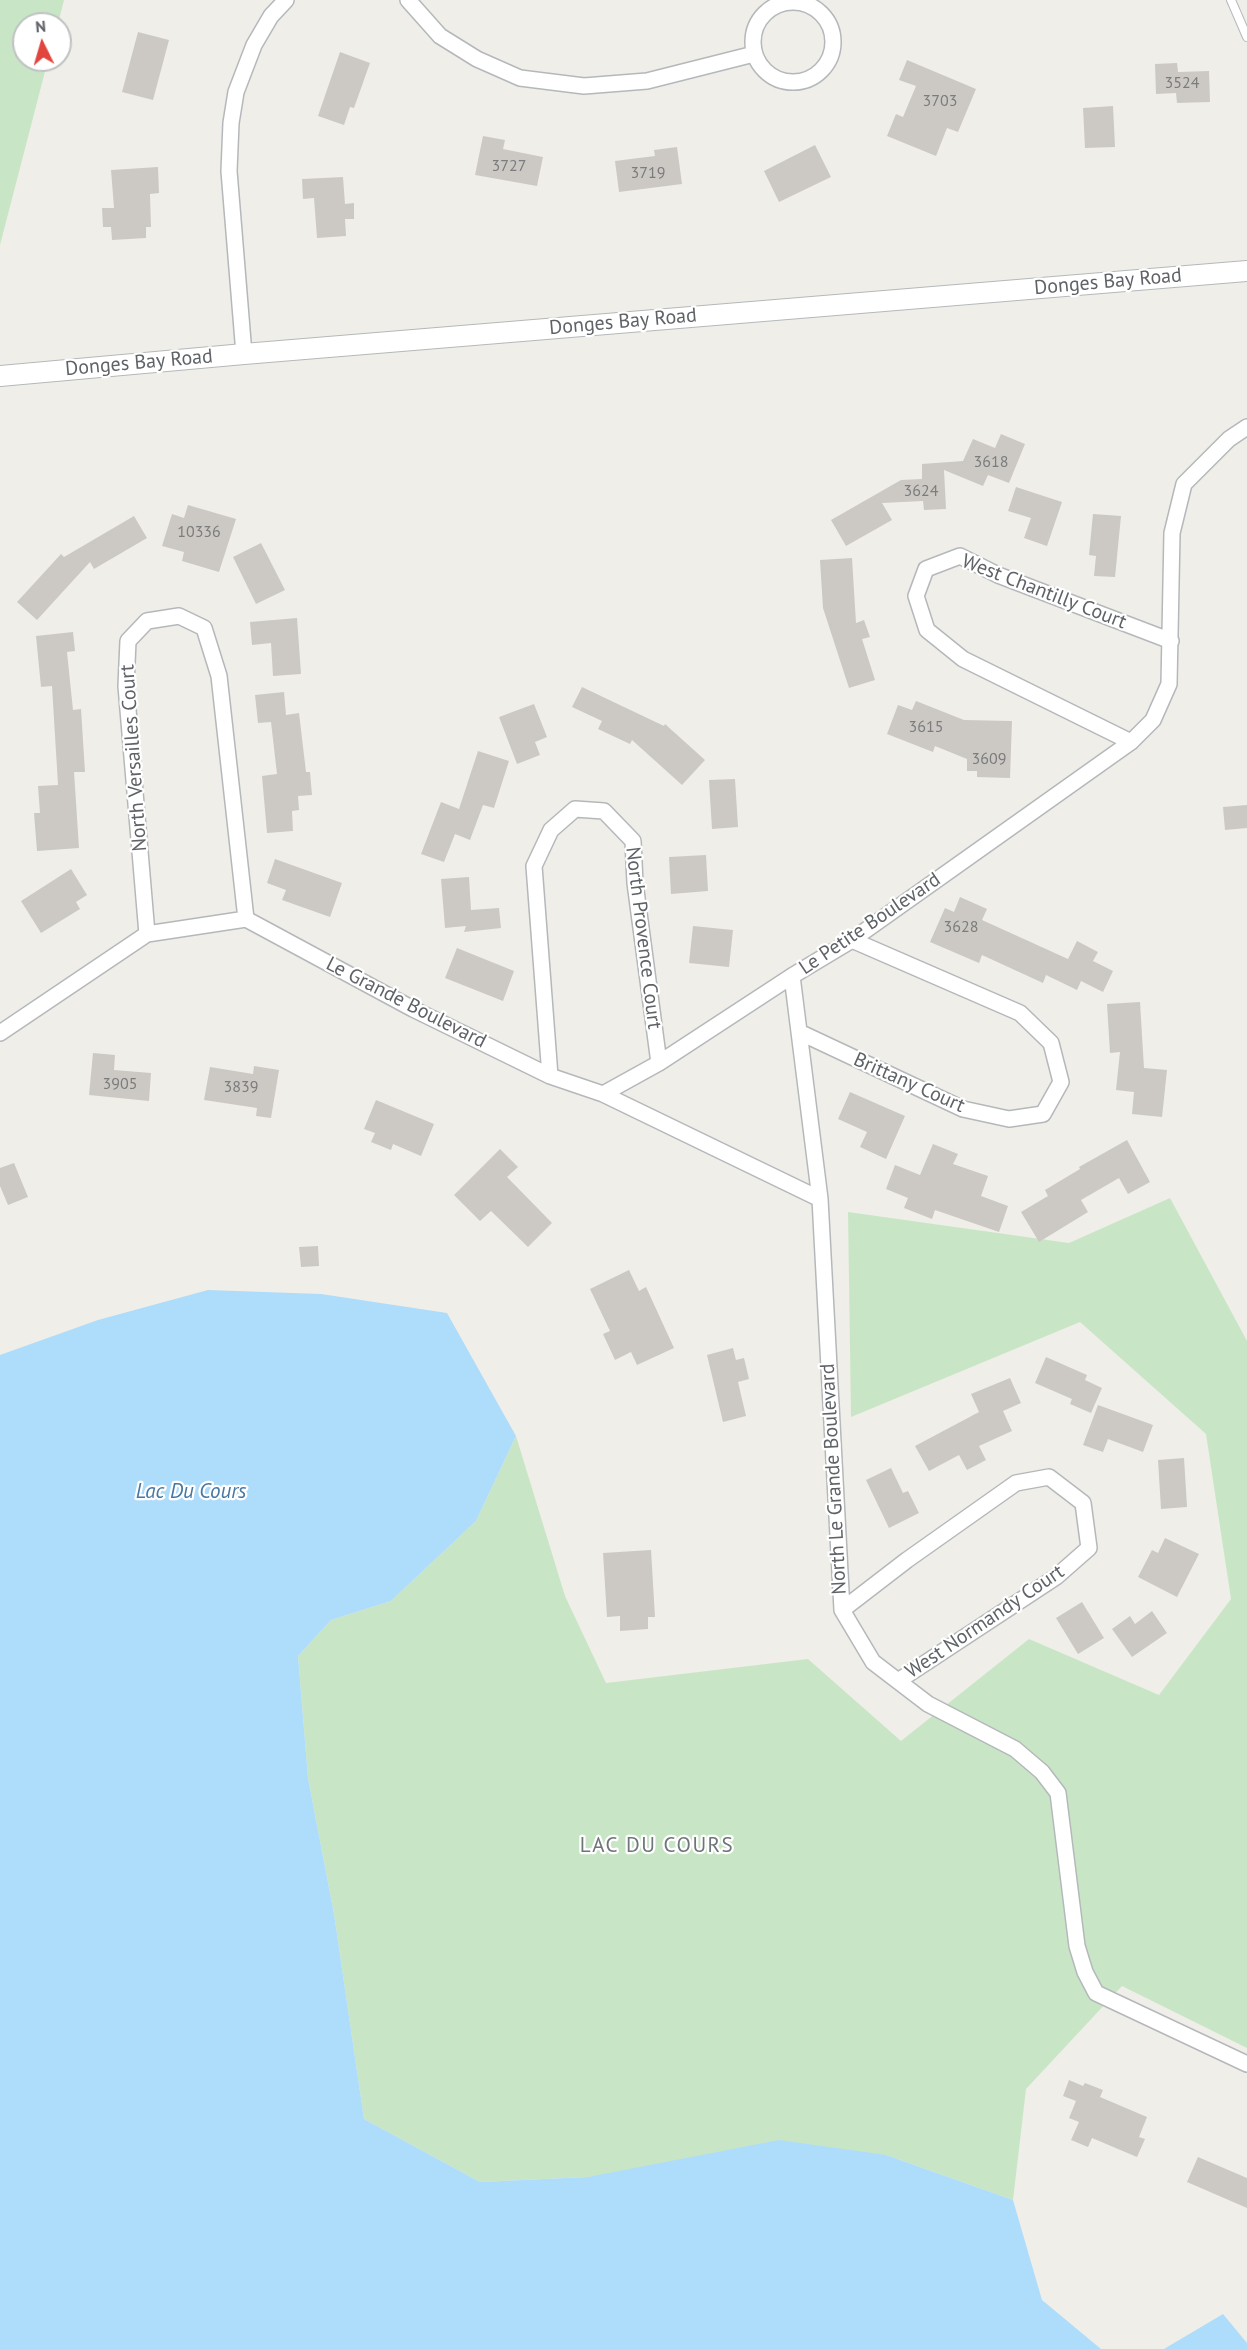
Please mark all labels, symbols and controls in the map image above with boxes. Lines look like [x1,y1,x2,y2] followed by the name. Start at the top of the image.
[12,12,72,72] north arrow
[34,16,47,36] text: N
[1165,73,1199,93] house number: 3524
[923,91,957,111] house number: 3703
[492,156,526,176] house number: 3727
[631,163,665,183] house number: 3719
[1033,264,1183,300] street label: Donges Bay Road
[548,304,698,340] street label: Donges Bay Road
[64,345,214,381] street label: Donges Bay Road
[974,452,1008,472] house number: 3618
[904,481,938,501] house number: 3624
[177,522,221,542] house number: 10336
[958,550,1130,634] street label: West Chantilly Court
[115,664,153,852] street label: North Versailles Court
[909,717,943,737] house number: 3615
[972,749,1006,769] house number: 3609
[620,846,666,1030] street label: North Provence Court
[795,868,945,980] street label: Le Petite Boulevard
[944,917,978,937] house number: 3628
[322,952,490,1054] street label: Le Grande Boulevard
[850,1048,968,1118] street label: Brittany Court
[103,1074,137,1094] house number: 3905
[224,1077,258,1097] house number: 3839
[816,1363,852,1595] street label: North Le Grande Boulevard
[136,1479,246,1505] water label: Lac Du Cours
[901,1560,1069,1684] street label: West Normandy Court
[580,1833,734,1859] district label: LAC DU COURS

